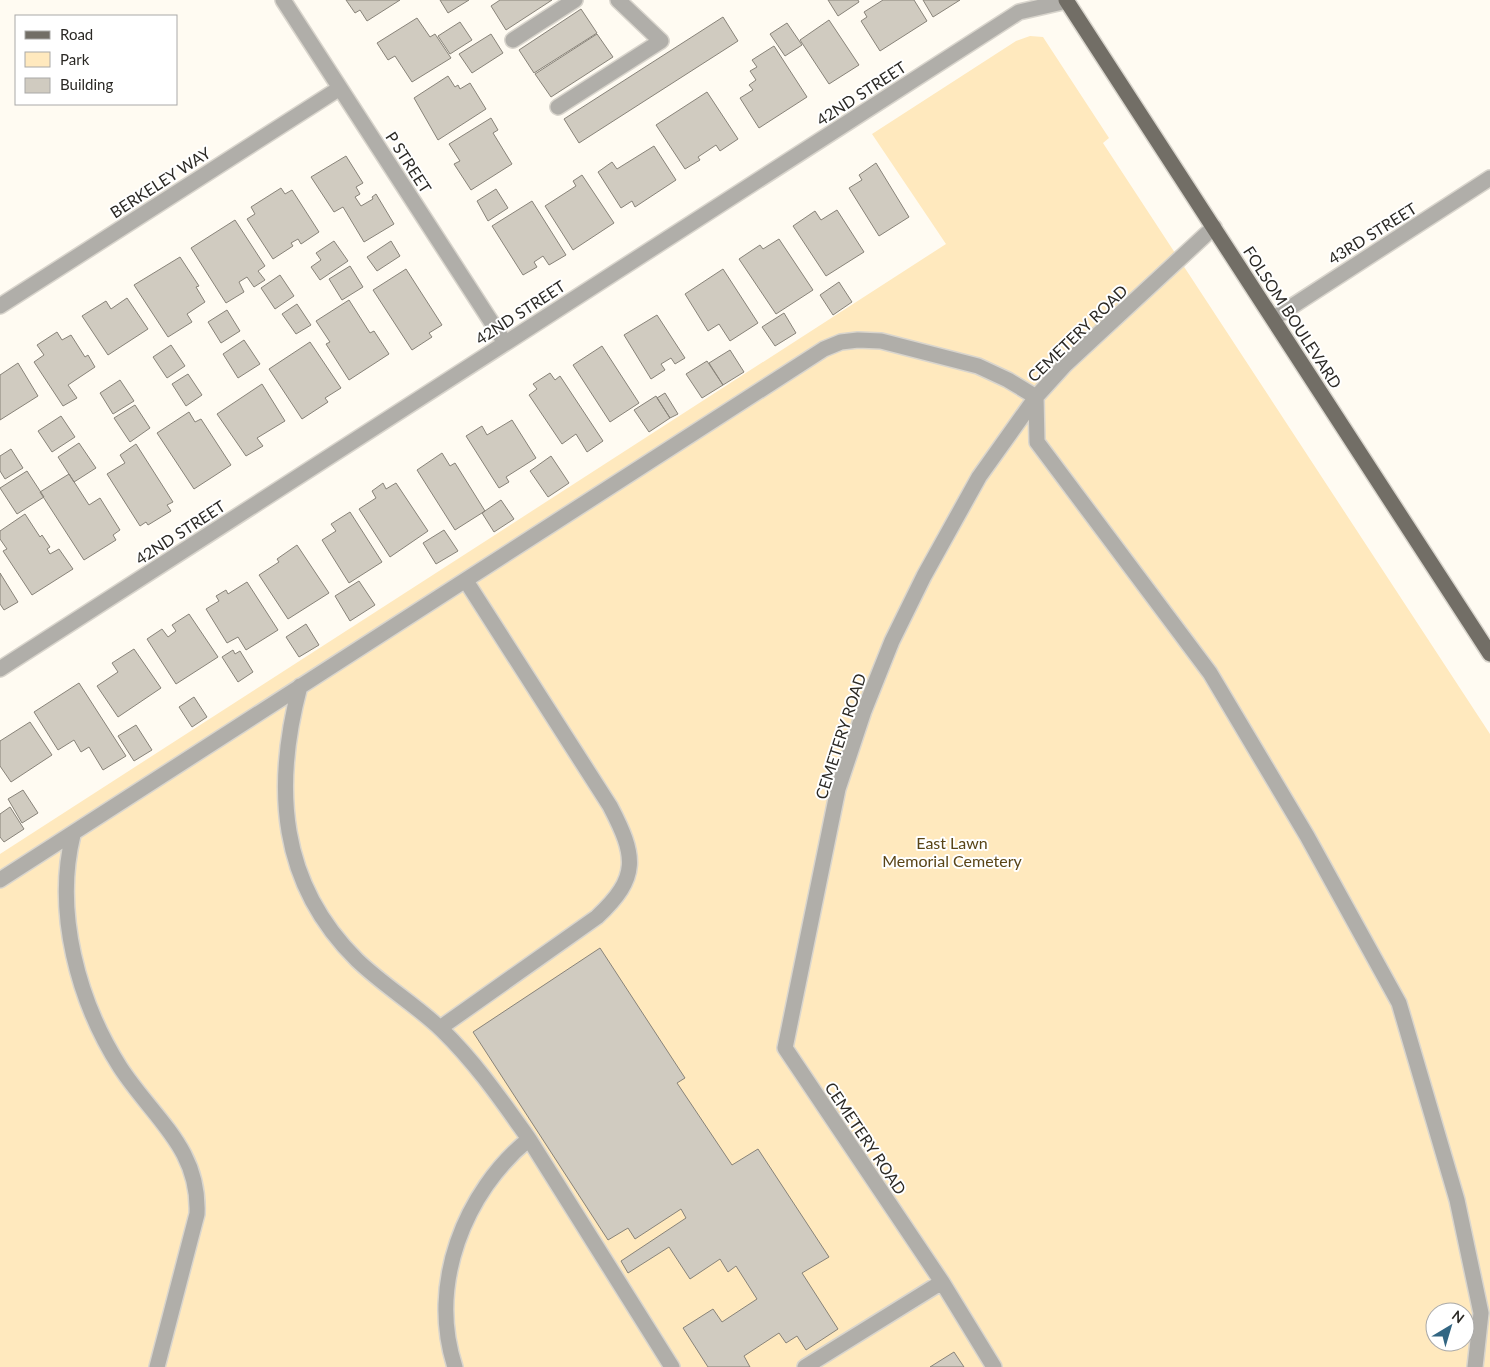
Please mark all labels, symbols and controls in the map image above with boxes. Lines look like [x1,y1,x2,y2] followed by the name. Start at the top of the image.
[15,15,178,105] legend
[60,25,93,43] text: Road
[60,50,90,68] text: Park
[813,57,910,129] street label: 42ND STREET
[60,75,113,93] text: Building
[382,128,436,197] street label: P STREET
[106,143,214,221] street label: BERKELEY WAY
[1324,198,1420,268] street label: 43RD STREET
[1240,242,1346,392] street label: FOLSOM BOULEVARD
[472,276,569,348] street label: 42ND STREET
[1023,281,1131,385] street label: CEMETERY ROAD
[132,496,229,568] street label: 42ND STREET
[811,671,869,801] street label: CEMETERY ROAD
[882,833,1023,870] park label: East Lawn Memorial Cemetery
[821,1078,911,1198] street label: CEMETERY ROAD
[1425,1302,1475,1352] north arrow
[1449,1306,1468,1326] text: N

